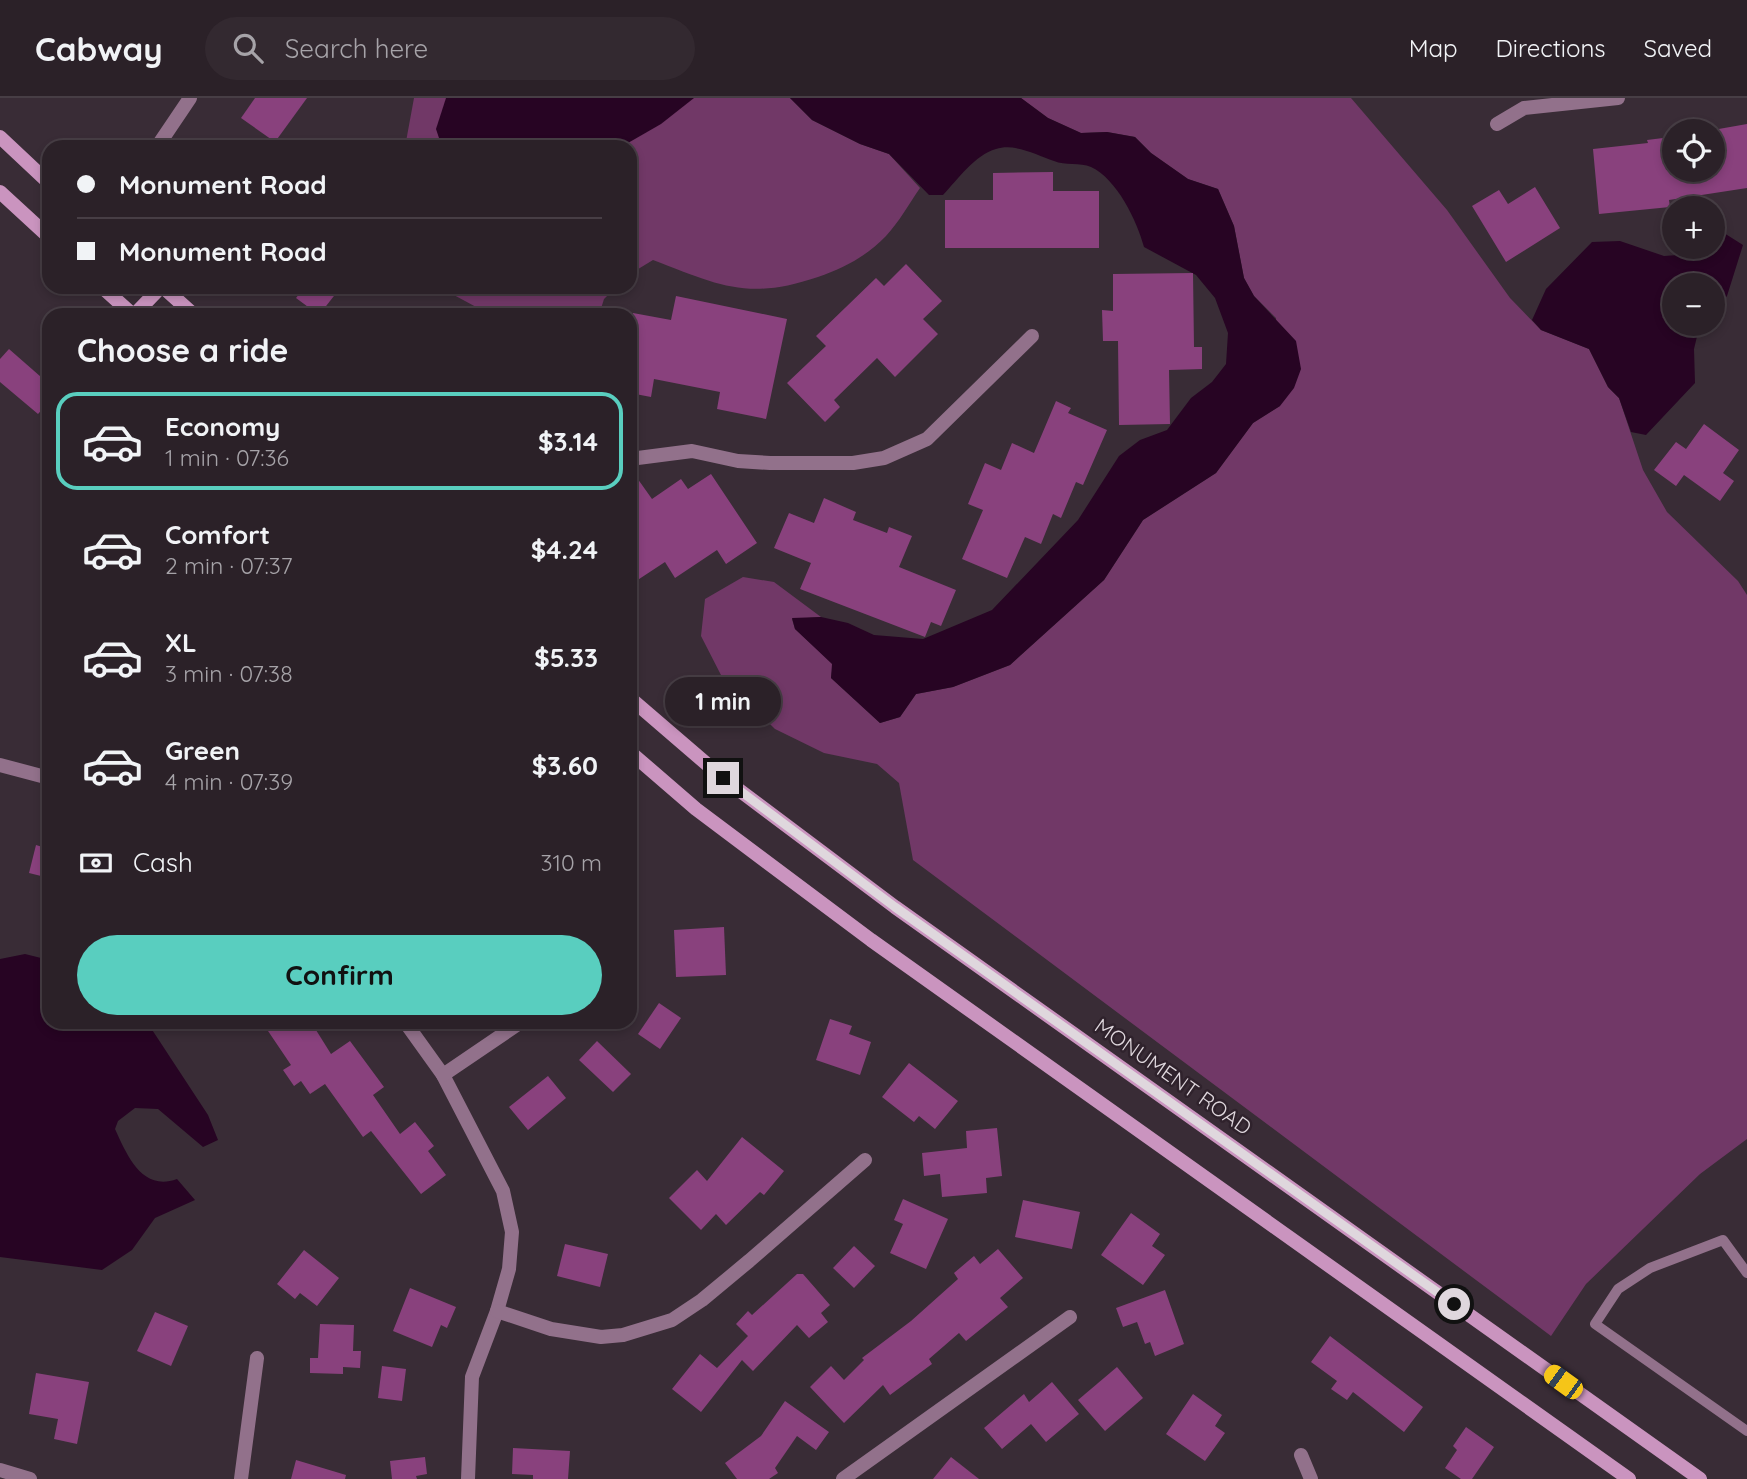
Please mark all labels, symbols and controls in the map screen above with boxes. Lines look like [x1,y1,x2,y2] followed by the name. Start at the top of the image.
[205,17,695,80] search box
[35,28,163,69] text: Cabway
[229,29,267,67] icon: search
[285,32,428,65] text: Search here
[1409,33,1458,63] text: Map
[1496,33,1606,63] text: Directions
[1644,33,1712,63] text: Saved
[1662,119,1725,336] map controls
[1662,119,1725,182] button: locate
[119,168,327,201] text: Monument Road
[1662,196,1725,259] button: +
[119,235,327,268] text: Monument Road
[1662,273,1725,336] button: −
[77,330,289,370] text: Choose a ride
[81,410,144,473] icon: car
[165,410,280,443] text: Economy
[538,425,598,458] text: $3.14
[165,443,289,472] text: 1 min · 07:36
[81,518,144,581] icon: car
[165,518,270,551] text: Comfort
[531,533,598,566] text: $4.24
[165,551,293,580] text: 2 min · 07:37
[81,626,144,689] icon: car
[165,626,197,659] text: XL
[534,641,598,674] text: $5.33
[165,659,293,688] text: 3 min · 07:38
[665,676,781,726] callout: 1 min
[695,687,751,716] text: 1 min
[81,734,144,797] icon: car
[165,734,240,767] text: Green
[532,749,598,782] text: $3.60
[707,762,739,794] route end
[165,767,293,796] text: 4 min · 07:39
[77,844,115,882] icon: cash
[133,846,193,879] text: Cash
[540,848,602,877] text: 310 m
[77,935,602,1015] button: Confirm
[1090,1012,1257,1140] street label: MONUMENT ROAD
[1438,1288,1470,1320] route start
[1540,1361,1587,1403] car

